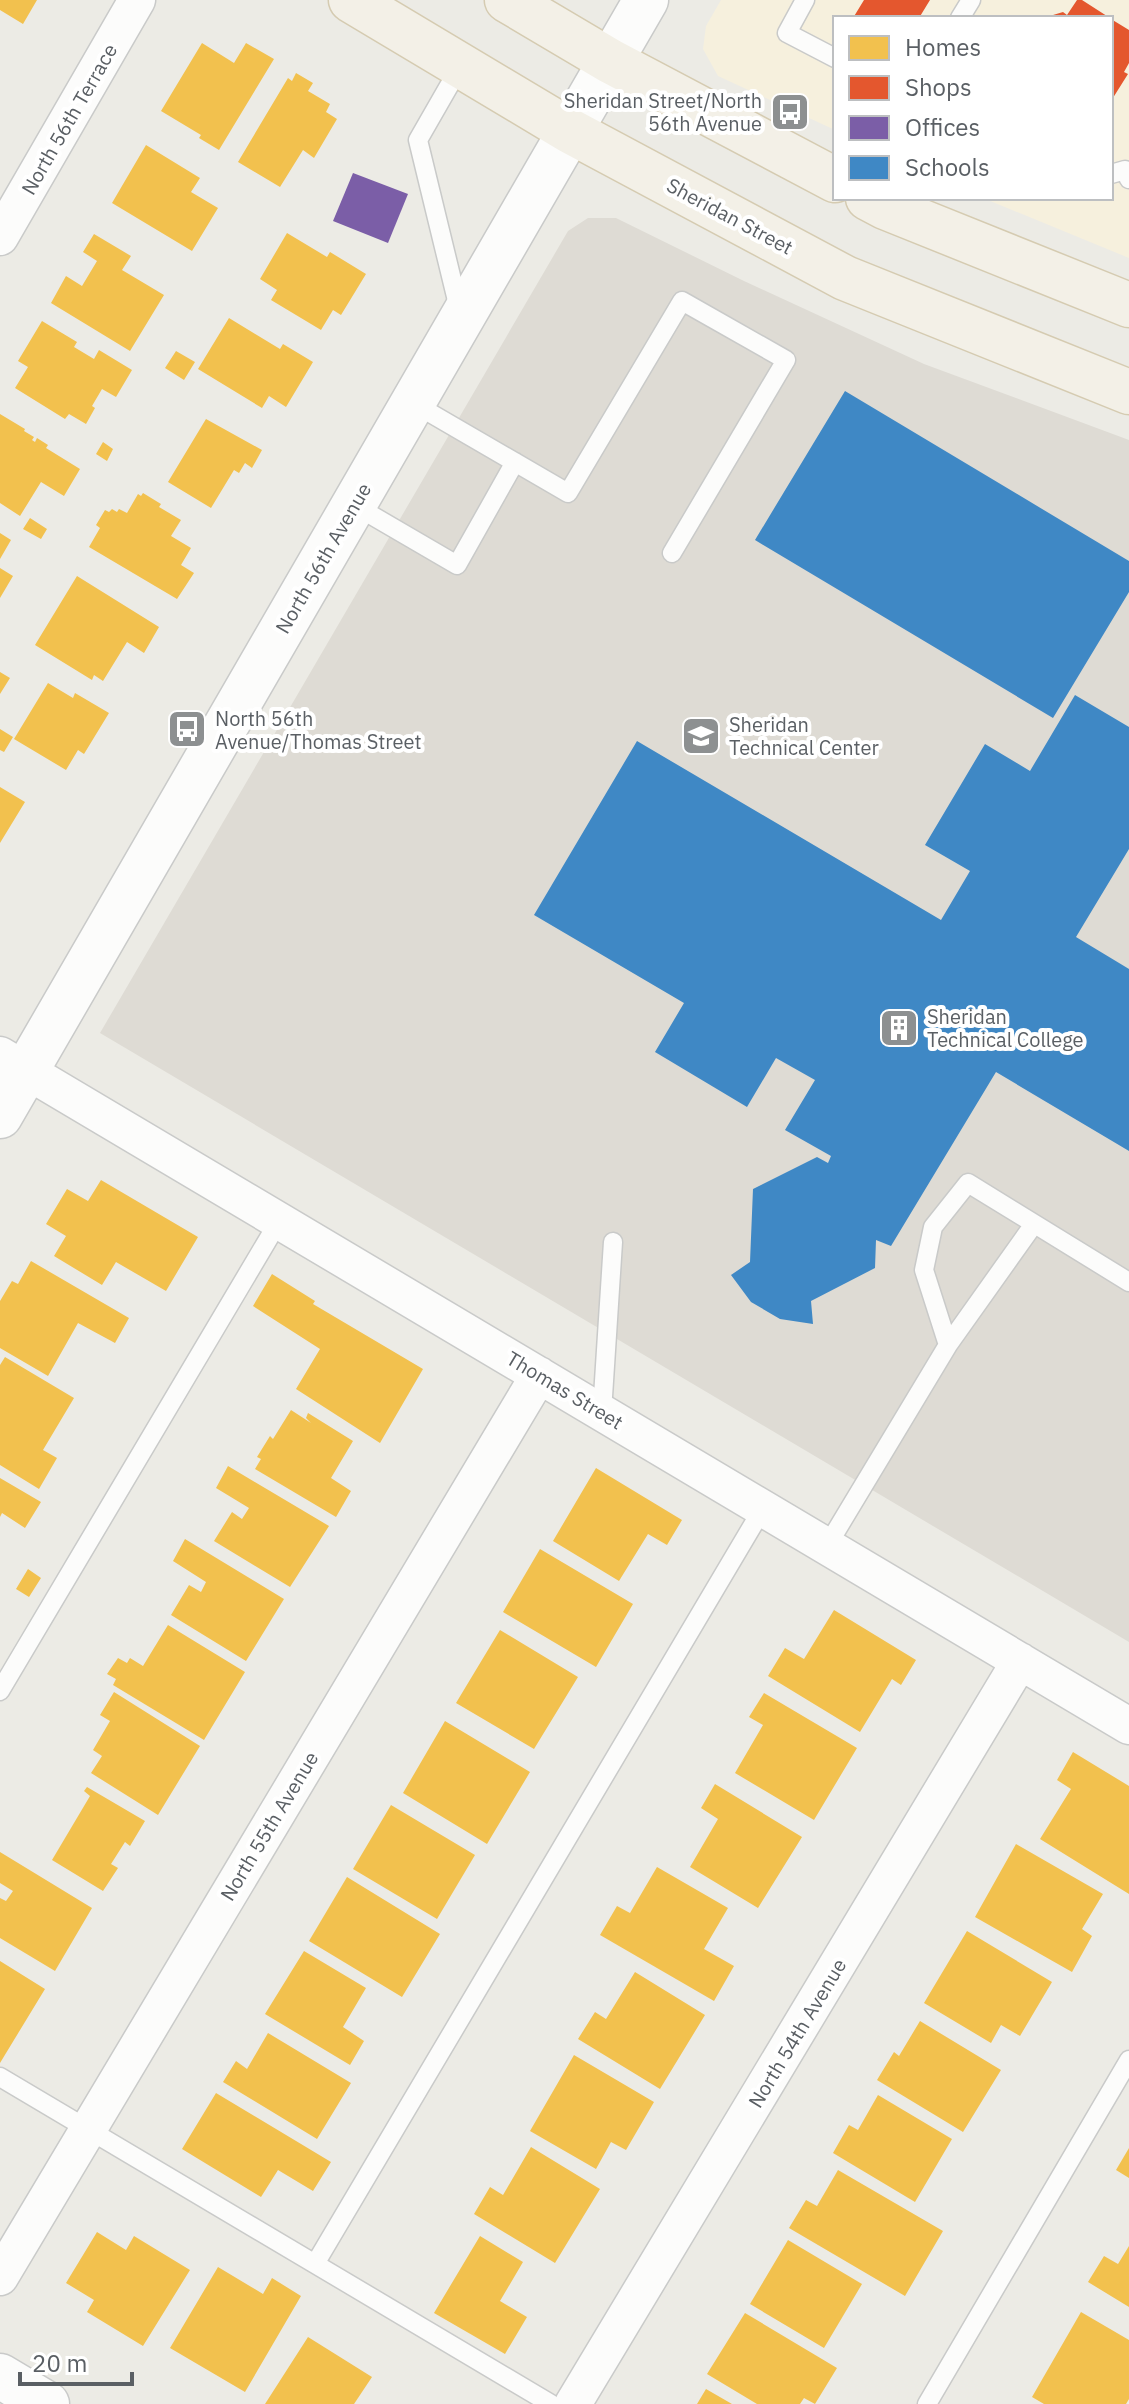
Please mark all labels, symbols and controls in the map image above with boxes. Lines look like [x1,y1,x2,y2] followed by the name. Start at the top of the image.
[833,16,1113,200] legend
[905,31,981,63] text: Homes
[15,38,123,199] street label: North 56th Terrace
[905,71,972,103] text: Shops
[564,87,762,137] place label: Sheridan Street/North 56th Avenue
[769,91,811,133] bus stop icon: Sheridan Street/North 56th Avenue
[905,111,980,143] text: Offices
[905,151,990,183] text: Schools
[662,171,798,261] street label: Sheridan Street
[269,478,377,638] street label: North 56th Avenue
[215,705,422,755] place label: North 56th Avenue/Thomas Street
[166,708,208,750] bus stop icon: North 56th Avenue/Thomas Street
[729,711,879,761] place label: Sheridan Technical Center
[680,715,722,757] school or university icon: Sheridan Technical Center
[927,1003,1084,1053] place label: Sheridan Technical College
[878,1007,920,1049] building icon: Sheridan Technical College
[502,1345,628,1435] street label: Thomas Street
[214,1746,324,1906] street label: North 55th Avenue
[742,1953,852,2113] street label: North 54th Avenue
[20,2336,132,2386] scale bar
[32,2347,87,2379] text: 20 m

